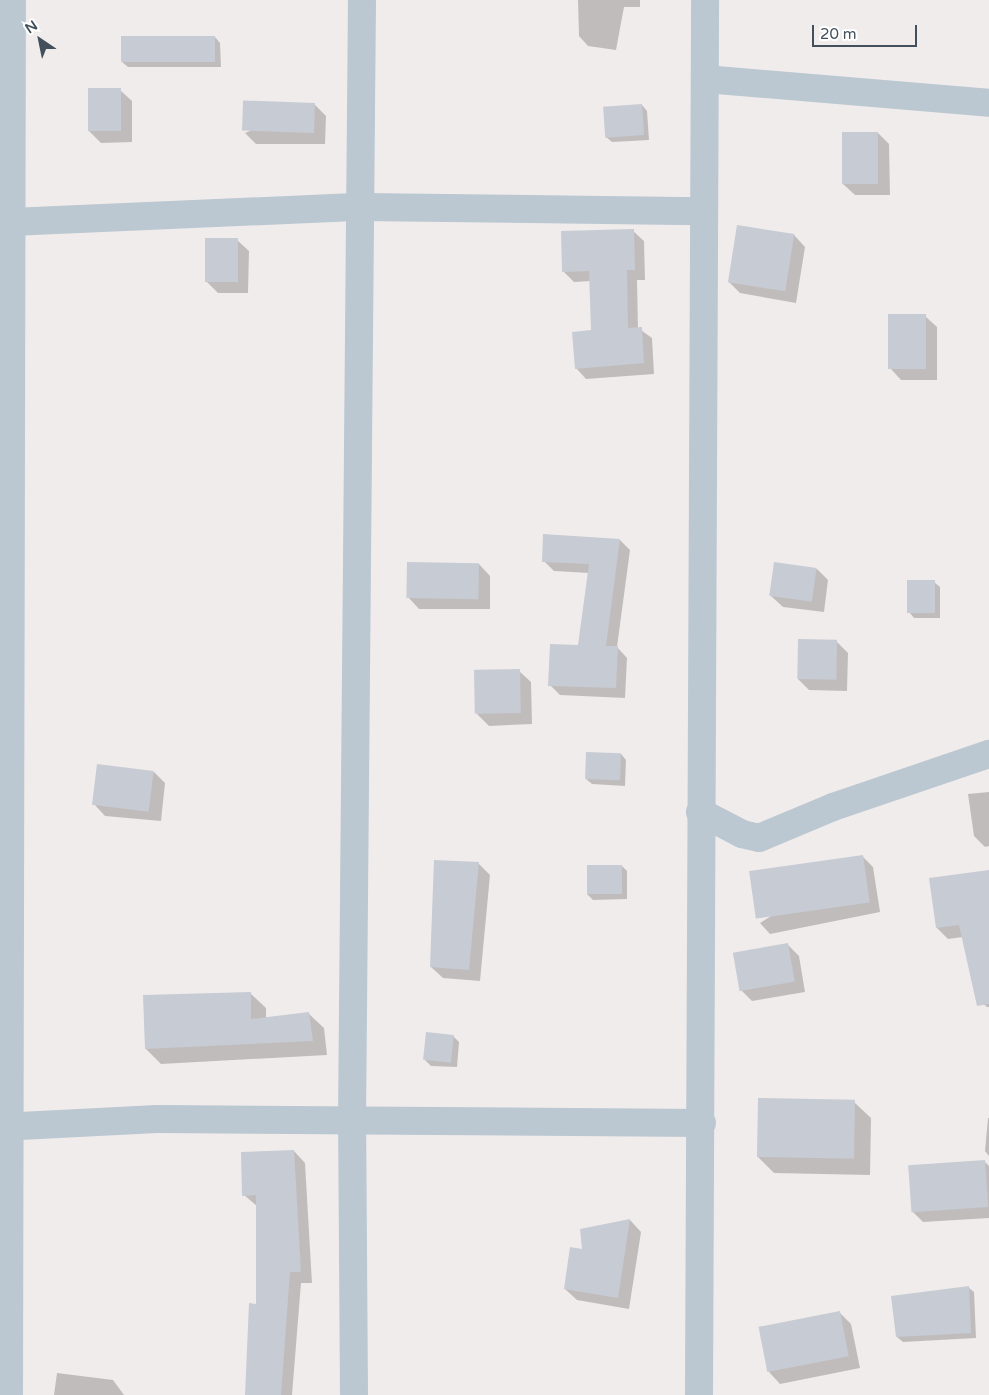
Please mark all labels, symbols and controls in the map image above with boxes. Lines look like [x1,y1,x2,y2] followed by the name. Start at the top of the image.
[15,15,65,65] north arrow
[814,15,919,47] scale bar
[22,17,41,37] text: N
[820,25,857,43] text: 20 m

